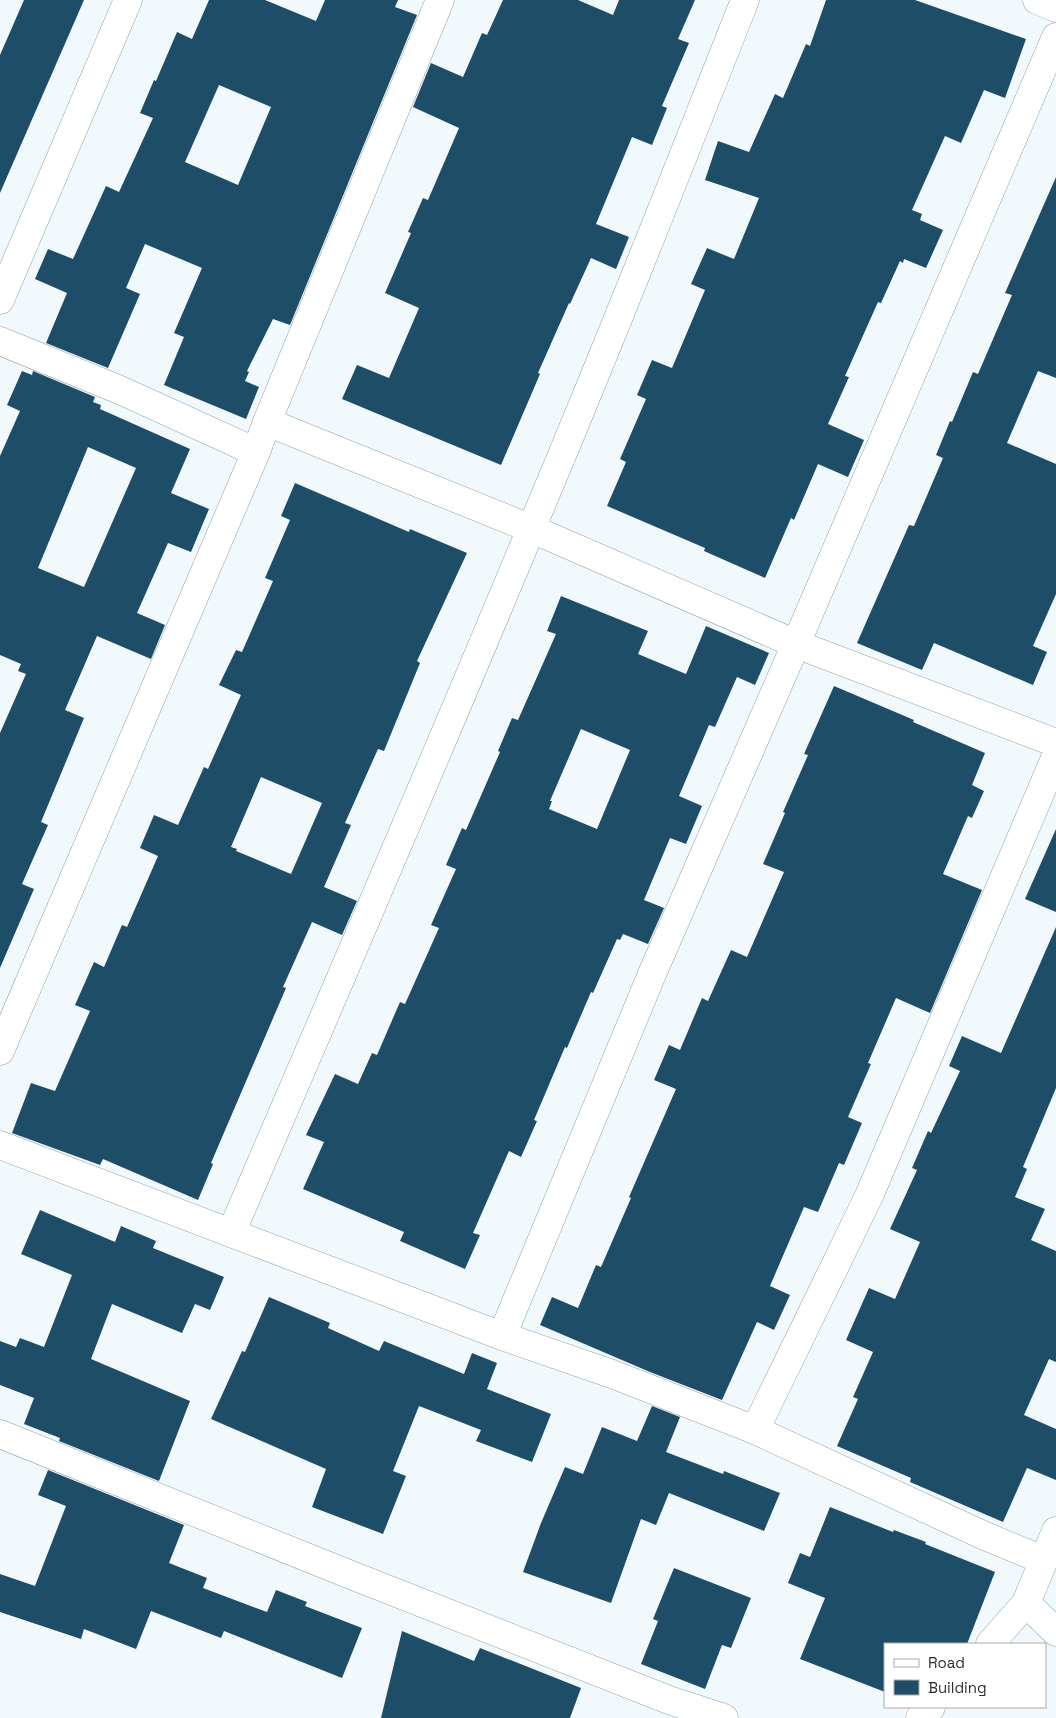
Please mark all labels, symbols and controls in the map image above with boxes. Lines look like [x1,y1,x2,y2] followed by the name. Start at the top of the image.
[884,1643,1046,1708] legend
[928,1653,965,1672] text: Road
[928,1678,987,1697] text: Building

